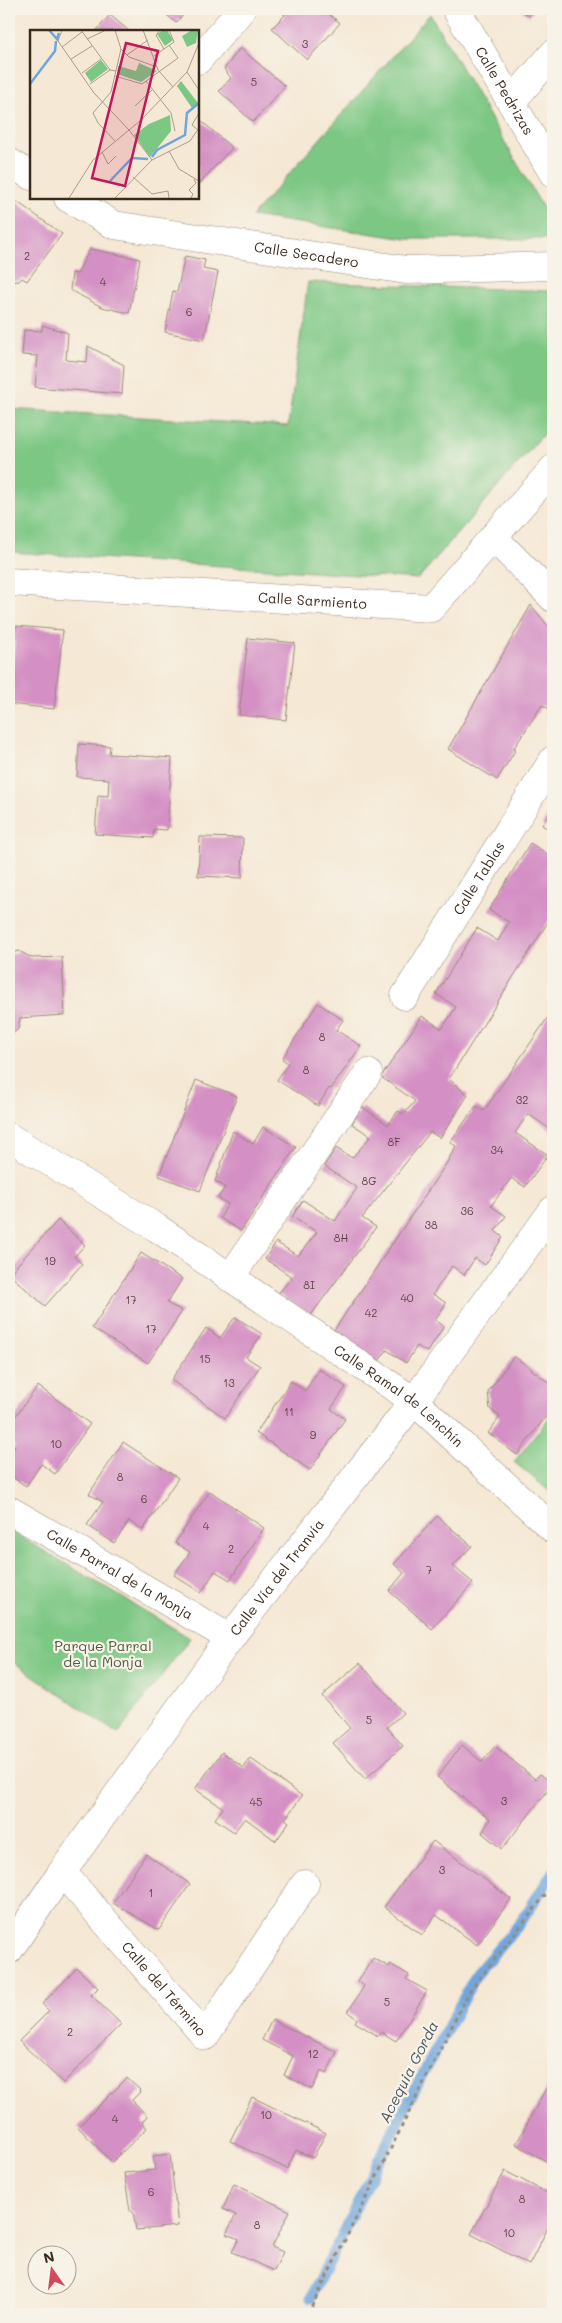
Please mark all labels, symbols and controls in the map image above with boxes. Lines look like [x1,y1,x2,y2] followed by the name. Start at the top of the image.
[30,30,199,199] inset map
[302,36,309,51] house number: 3
[471,43,538,138] street label: Calle Pedrizas
[251,74,257,89] house number: 5
[253,237,360,272] street label: Calle Secadero
[24,248,30,263] house number: 2
[100,274,107,289] house number: 4
[186,304,192,319] house number: 6
[257,587,367,613] street label: Calle Sarmiento
[448,838,509,918] street label: Calle Tablas
[319,1029,326,1044] house number: 8
[303,1062,310,1077] house number: 8
[516,1092,528,1107] house number: 32
[388,1134,400,1149] house number: 8F
[491,1142,504,1157] house number: 34
[362,1173,376,1188] house number: 8G
[460,1203,474,1218] house number: 36
[424,1217,438,1232] house number: 38
[334,1230,348,1245] house number: 8H
[44,1253,56,1268] house number: 19
[303,1277,315,1292] house number: 8I
[400,1290,414,1305] house number: 40
[125,1292,137,1307] house number: 17
[365,1305,377,1320] house number: 42
[145,1321,157,1336] house number: 17
[330,1340,468,1451] street label: Calle Ramal de Lenchín
[199,1351,211,1366] house number: 15
[223,1375,235,1390] house number: 13
[284,1404,294,1419] house number: 11
[310,1427,317,1442] house number: 9
[50,1436,62,1451] house number: 10
[117,1469,124,1484] house number: 8
[141,1491,147,1506] house number: 6
[225,1515,328,1639] street label: Calle Vía del Tranvía
[203,1518,210,1533] house number: 4
[43,1524,197,1624] street label: Calle Parral de la Monja
[228,1541,234,1556] house number: 2
[426,1562,432,1577] house number: 7
[54,1636,152,1671] park label: Parque Parral de la Monja
[366,1712,372,1727] house number: 5
[501,1793,508,1808] house number: 3
[250,1794,262,1809] house number: 45
[439,1862,446,1877] house number: 3
[149,1885,153,1900] house number: 1
[118,1937,211,2040] street label: Calle del Término
[384,1994,390,2009] house number: 5
[374,2017,442,2126] water label: Acequia Gorda
[67,2024,73,2039] house number: 2
[307,2046,319,2061] house number: 12
[260,2107,272,2122] house number: 10
[112,2111,119,2126] house number: 4
[148,2184,154,2199] house number: 6
[519,2191,526,2206] house number: 8
[254,2217,261,2232] house number: 8
[503,2225,515,2240] house number: 10
[28,2246,78,2296] north arrow
[41,2246,56,2267] text: N

